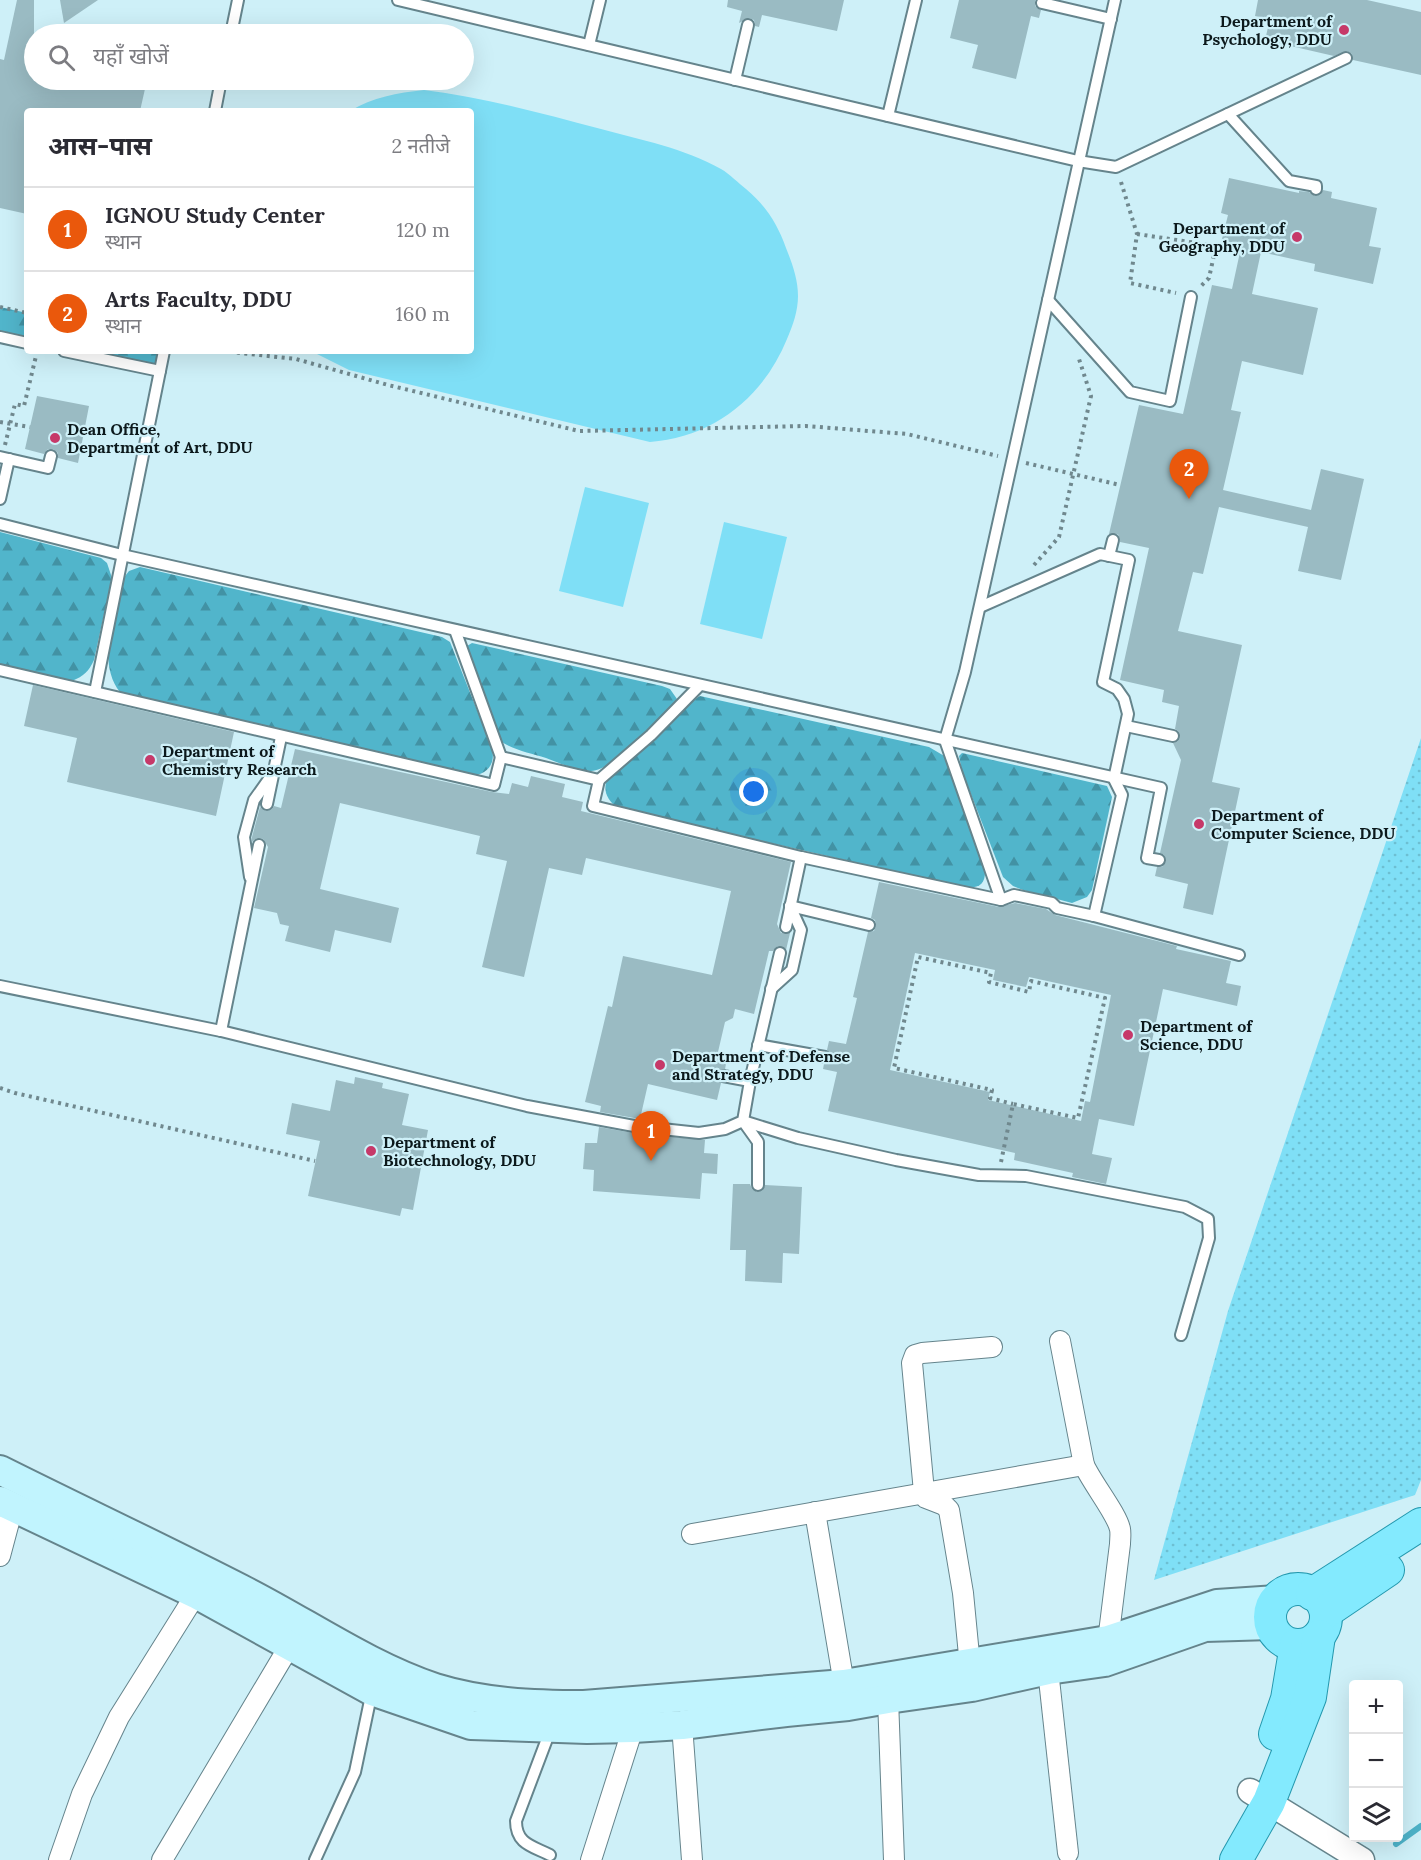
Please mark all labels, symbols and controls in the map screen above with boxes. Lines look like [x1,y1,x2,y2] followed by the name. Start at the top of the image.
[1202,11,1333,49] place label: Department of Psychology, DDU
[1337,23,1351,37] marker: Department of Psychology, DDU
[24,24,474,90] search box
[45,41,78,74] icon: search
[93,42,169,70] text: यहाँ खोजें
[48,129,152,162] text: आस-पास
[391,133,450,158] text: 2 नतीजे
[105,201,325,229] text: IGNOU Study Center
[63,217,72,242] text: 1
[396,217,450,242] text: 120 m
[1159,218,1286,256] place label: Department of Geography, DDU
[105,229,141,254] text: स्थान
[1290,230,1304,244] marker: Department of Geography, DDU
[105,285,292,313] text: Arts Faculty, DDU
[62,301,73,326] text: 2
[396,301,450,326] text: 160 m
[105,313,141,338] text: स्थान
[67,419,253,457] place label: Dean Office, Department of Art, DDU
[48,431,62,445] marker: Dean Office, Department of Art, DDU
[1170,450,1208,499] pin: 2
[162,741,317,779] place label: Department of Chemistry Research
[143,753,157,767] marker: Department of Chemistry Research
[739,777,768,806] your location
[1211,805,1395,843] place label: Department of Computer Science, DDU
[1192,817,1206,831] marker: Department of Computer Science, DDU
[1140,1016,1253,1054] place label: Department of Science, DDU
[1121,1028,1135,1042] marker: Department of Science, DDU
[672,1046,851,1084] place label: Department of Defense and Strategy, DDU
[653,1058,667,1072] marker: Department of Defense and Strategy, DDU
[632,1112,670,1161] pin: 1
[383,1132,536,1170] place label: Department of Biotechnology, DDU
[364,1144,378,1158] marker: Department of Biotechnology, DDU
[1349,1680,1403,1842] map controls
[1349,1680,1403,1734] button: +
[1349,1734,1403,1788] button: −
[1349,1788,1403,1842] button: layers

